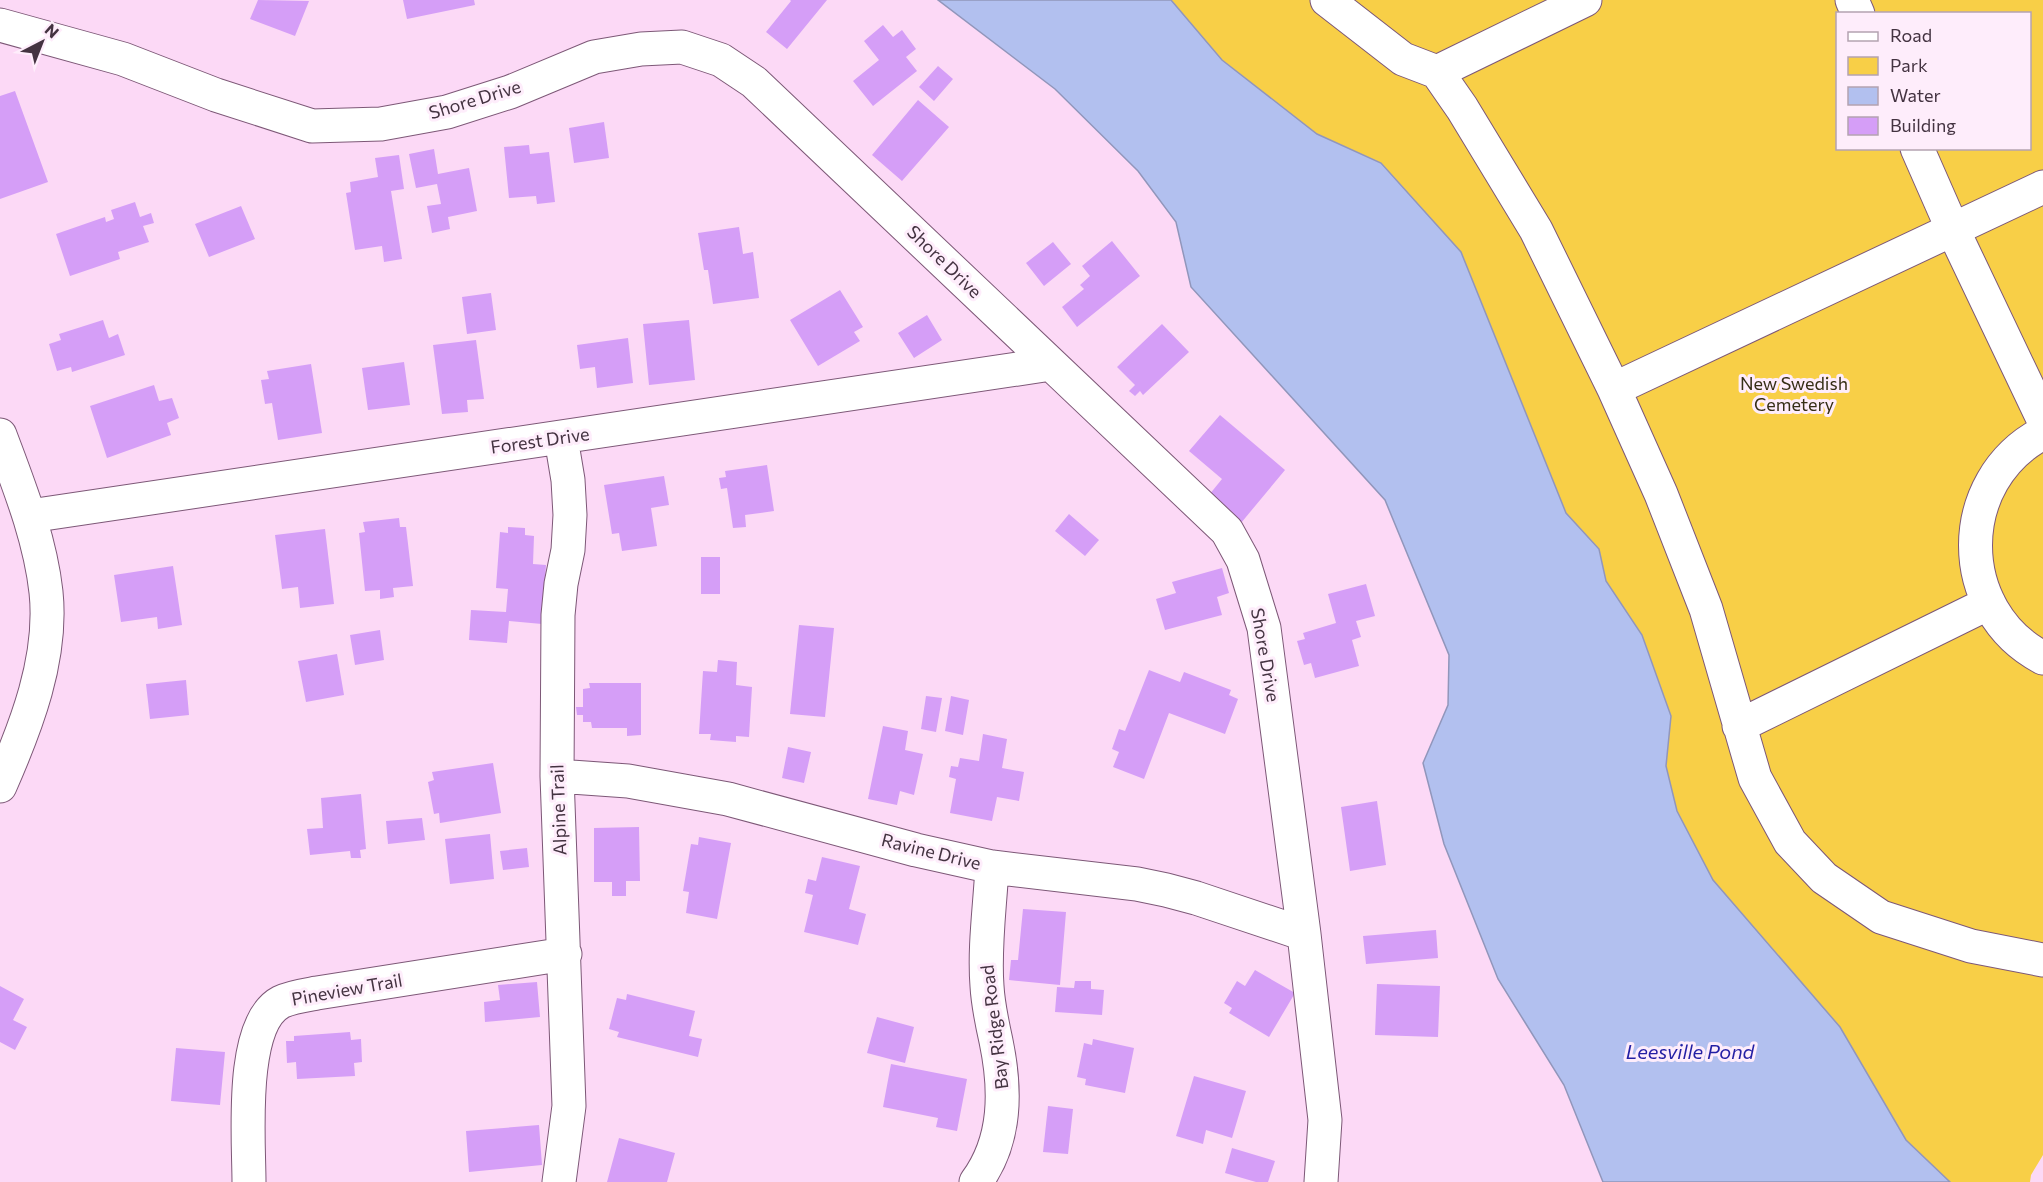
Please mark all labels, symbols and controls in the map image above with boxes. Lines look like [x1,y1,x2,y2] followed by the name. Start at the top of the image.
[12,12,72,72] north arrow
[1836,12,2031,150] legend
[42,19,63,42] text: N
[1890,24,1932,46] text: Road
[1890,54,1928,76] text: Park
[426,75,523,123] street label: Shore Drive
[1890,84,1941,106] text: Water
[1890,114,1956,136] text: Building
[903,220,986,302] street label: Shore Drive
[1740,372,1848,415] park label: New Swedish Cemetery
[489,422,591,458] street label: Forest Drive
[1247,606,1285,703] street label: Shore Drive
[545,764,571,856] street label: Alpine Trail
[879,828,983,874] street label: Ravine Drive
[975,964,1013,1091] street label: Bay Ridge Road
[290,968,404,1010] street label: Pineview Trail
[1626,1039,1756,1063] water label: Leesville Pond

